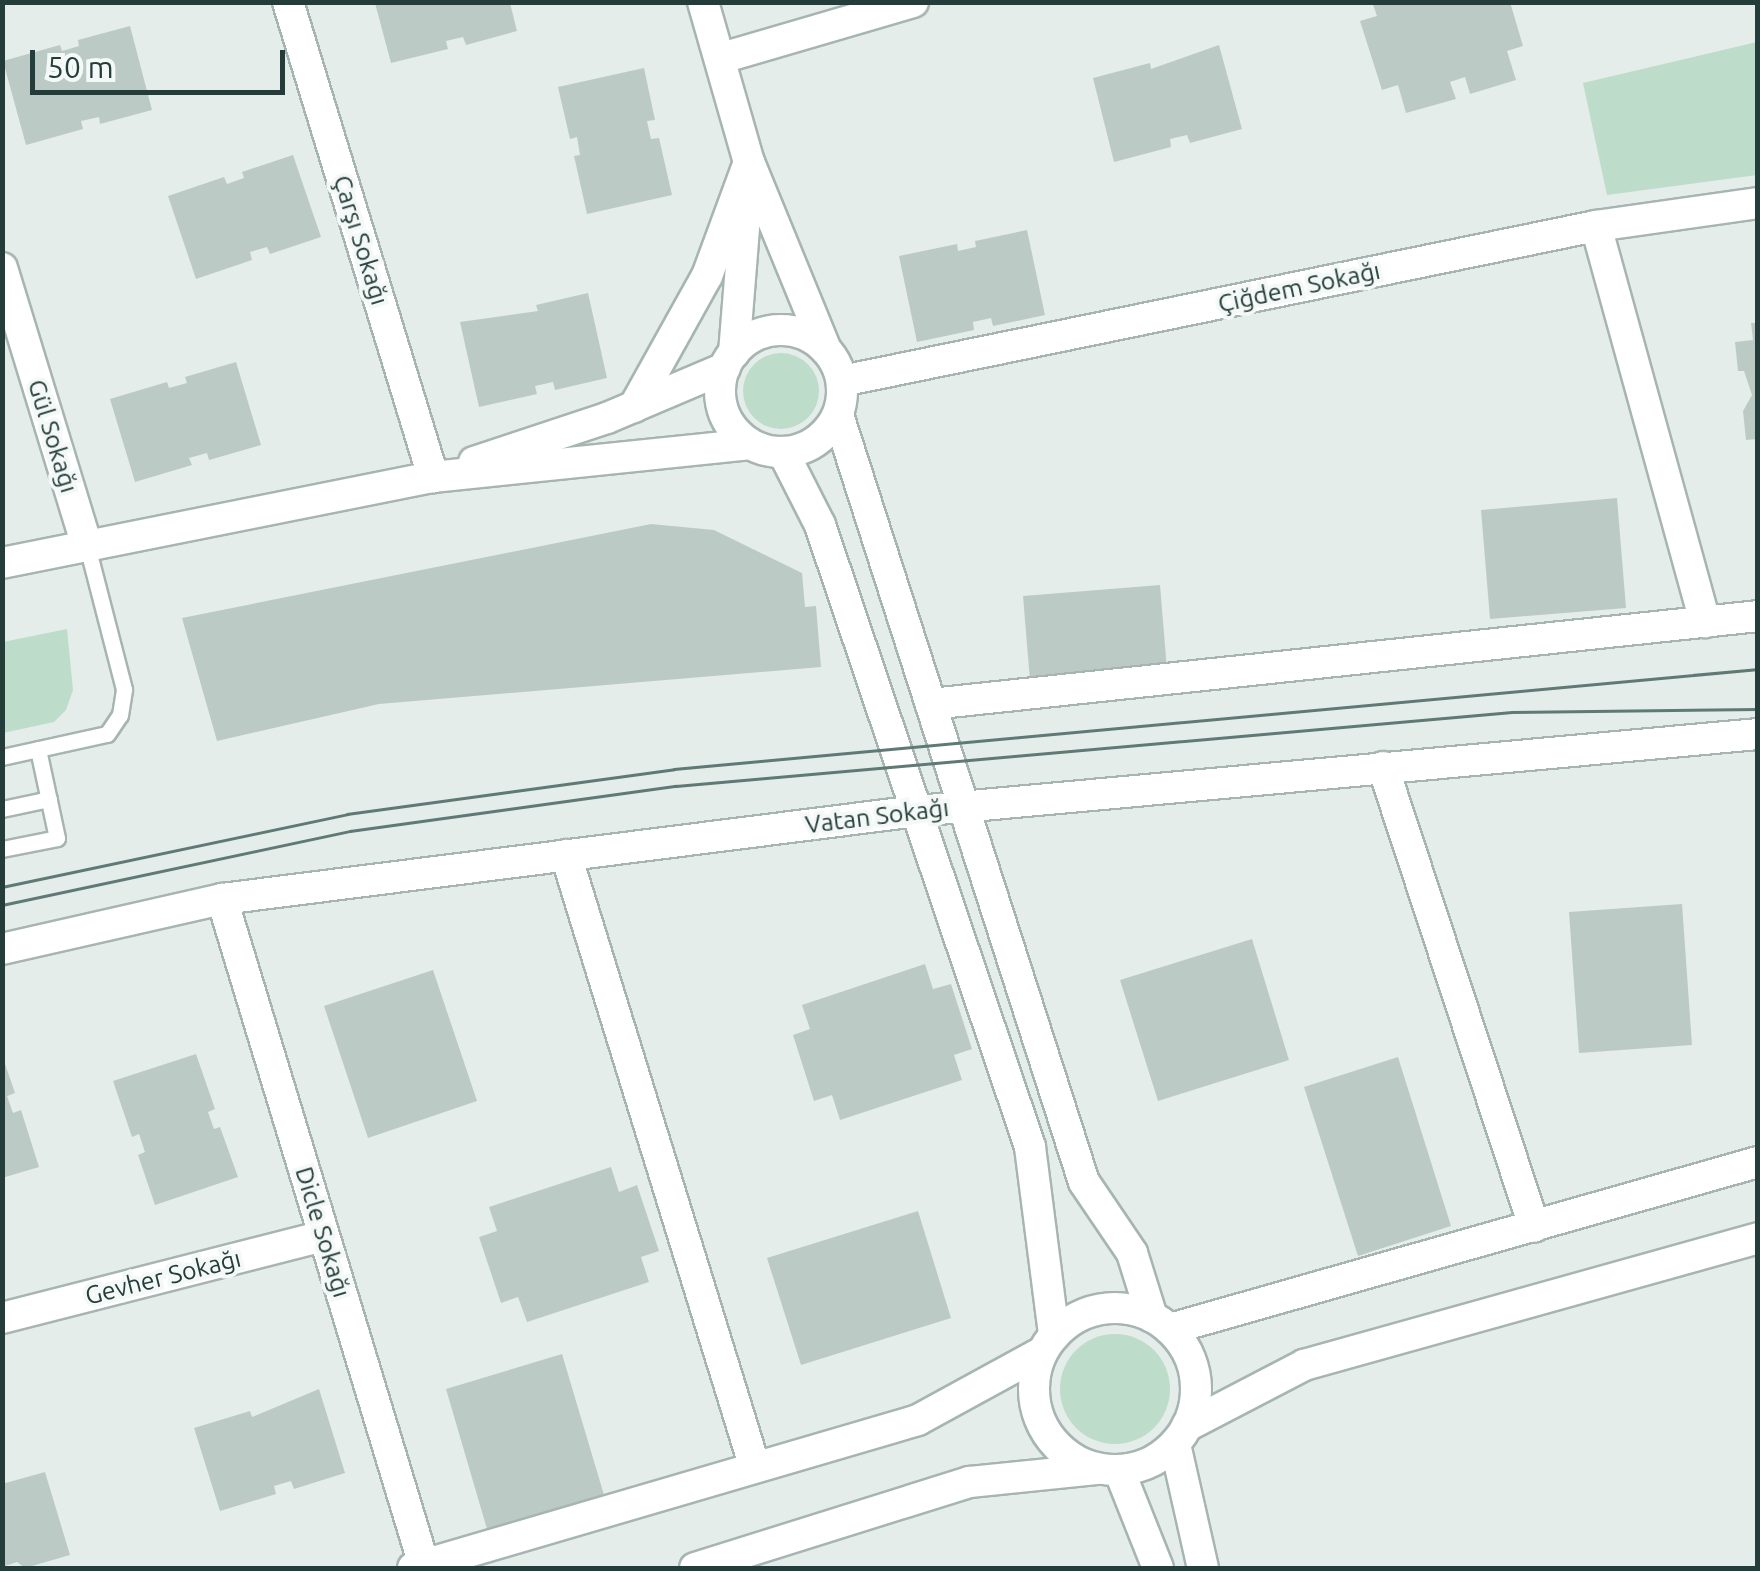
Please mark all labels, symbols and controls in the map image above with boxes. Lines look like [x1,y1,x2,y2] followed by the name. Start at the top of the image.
[35,30,290,92] scale bar
[47,50,114,84] text: 50 m
[327,172,395,308] street label: Çarşı Sokağı
[1215,255,1383,319] street label: Çiğdem Sokağı
[22,376,84,496] street label: Gül Sokağı
[803,792,951,840] street label: Vatan Sokağı
[289,1163,357,1301] street label: Dicle Sokağı
[82,1243,244,1311] street label: Gevher Sokağı

